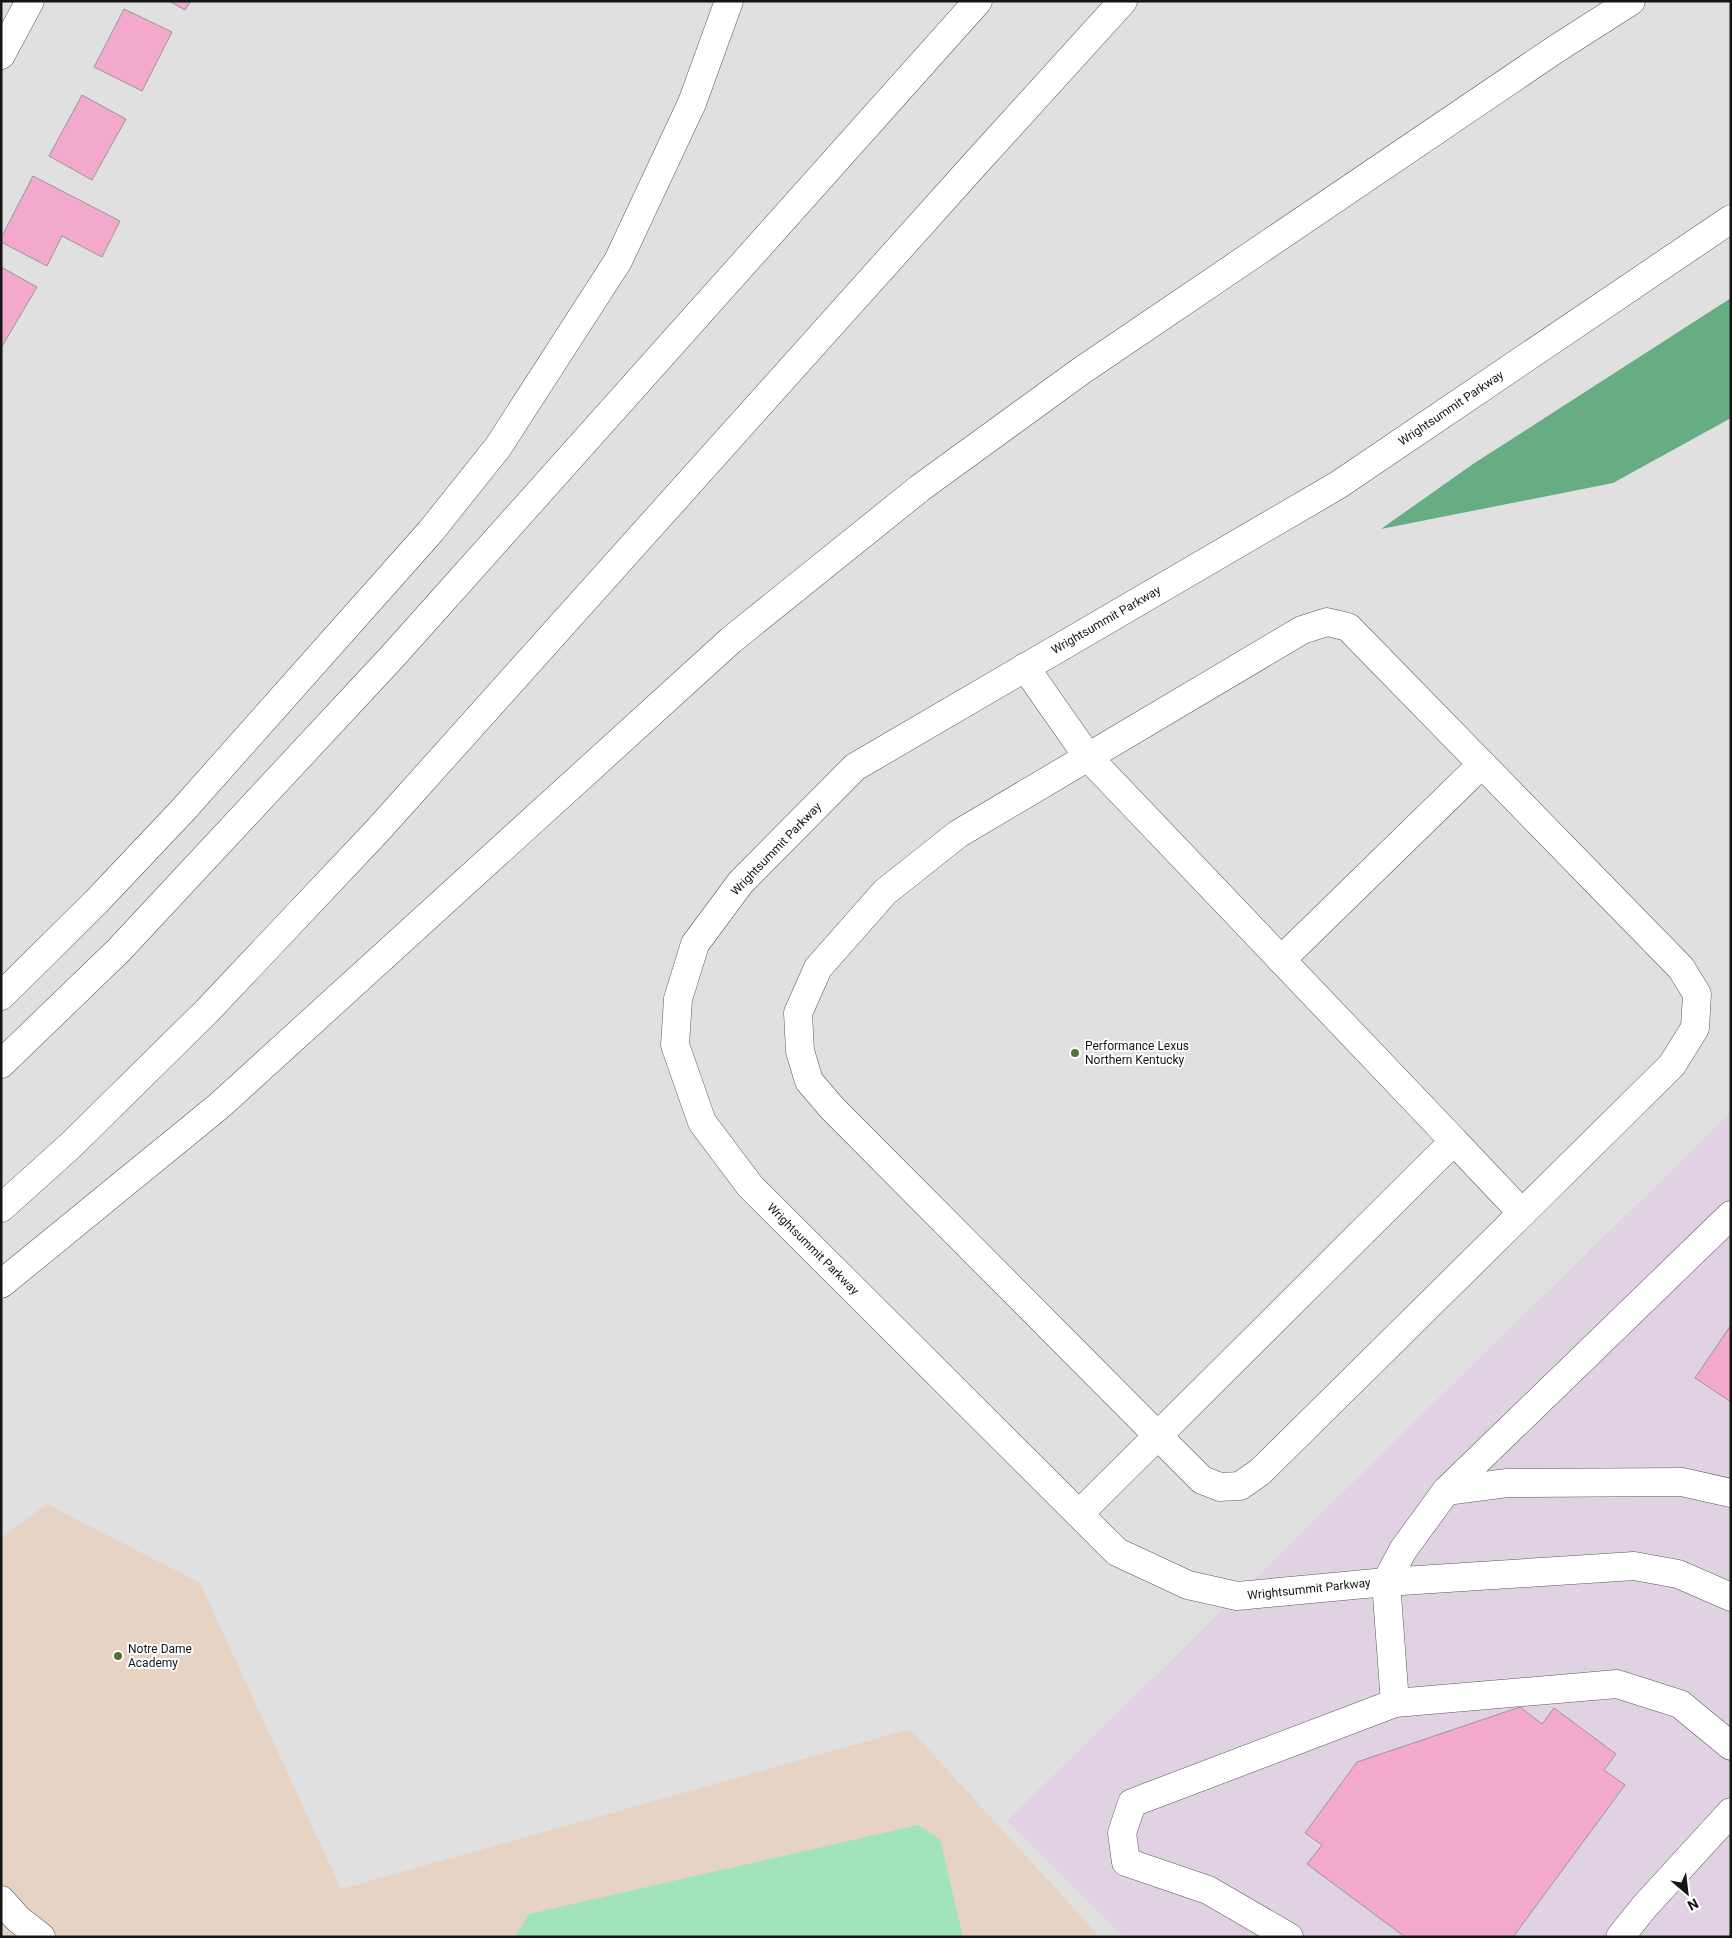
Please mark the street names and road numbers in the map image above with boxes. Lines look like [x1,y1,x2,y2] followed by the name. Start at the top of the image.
[1396,367,1506,448] street label: Wrightsummit Parkway
[1049,583,1163,657] street label: Wrightsummit Parkway
[728,799,824,898] street label: Wrightsummit Parkway
[764,1200,862,1298] street label: Wrightsummit Parkway
[1247,1576,1372,1602] street label: Wrightsummit Parkway

